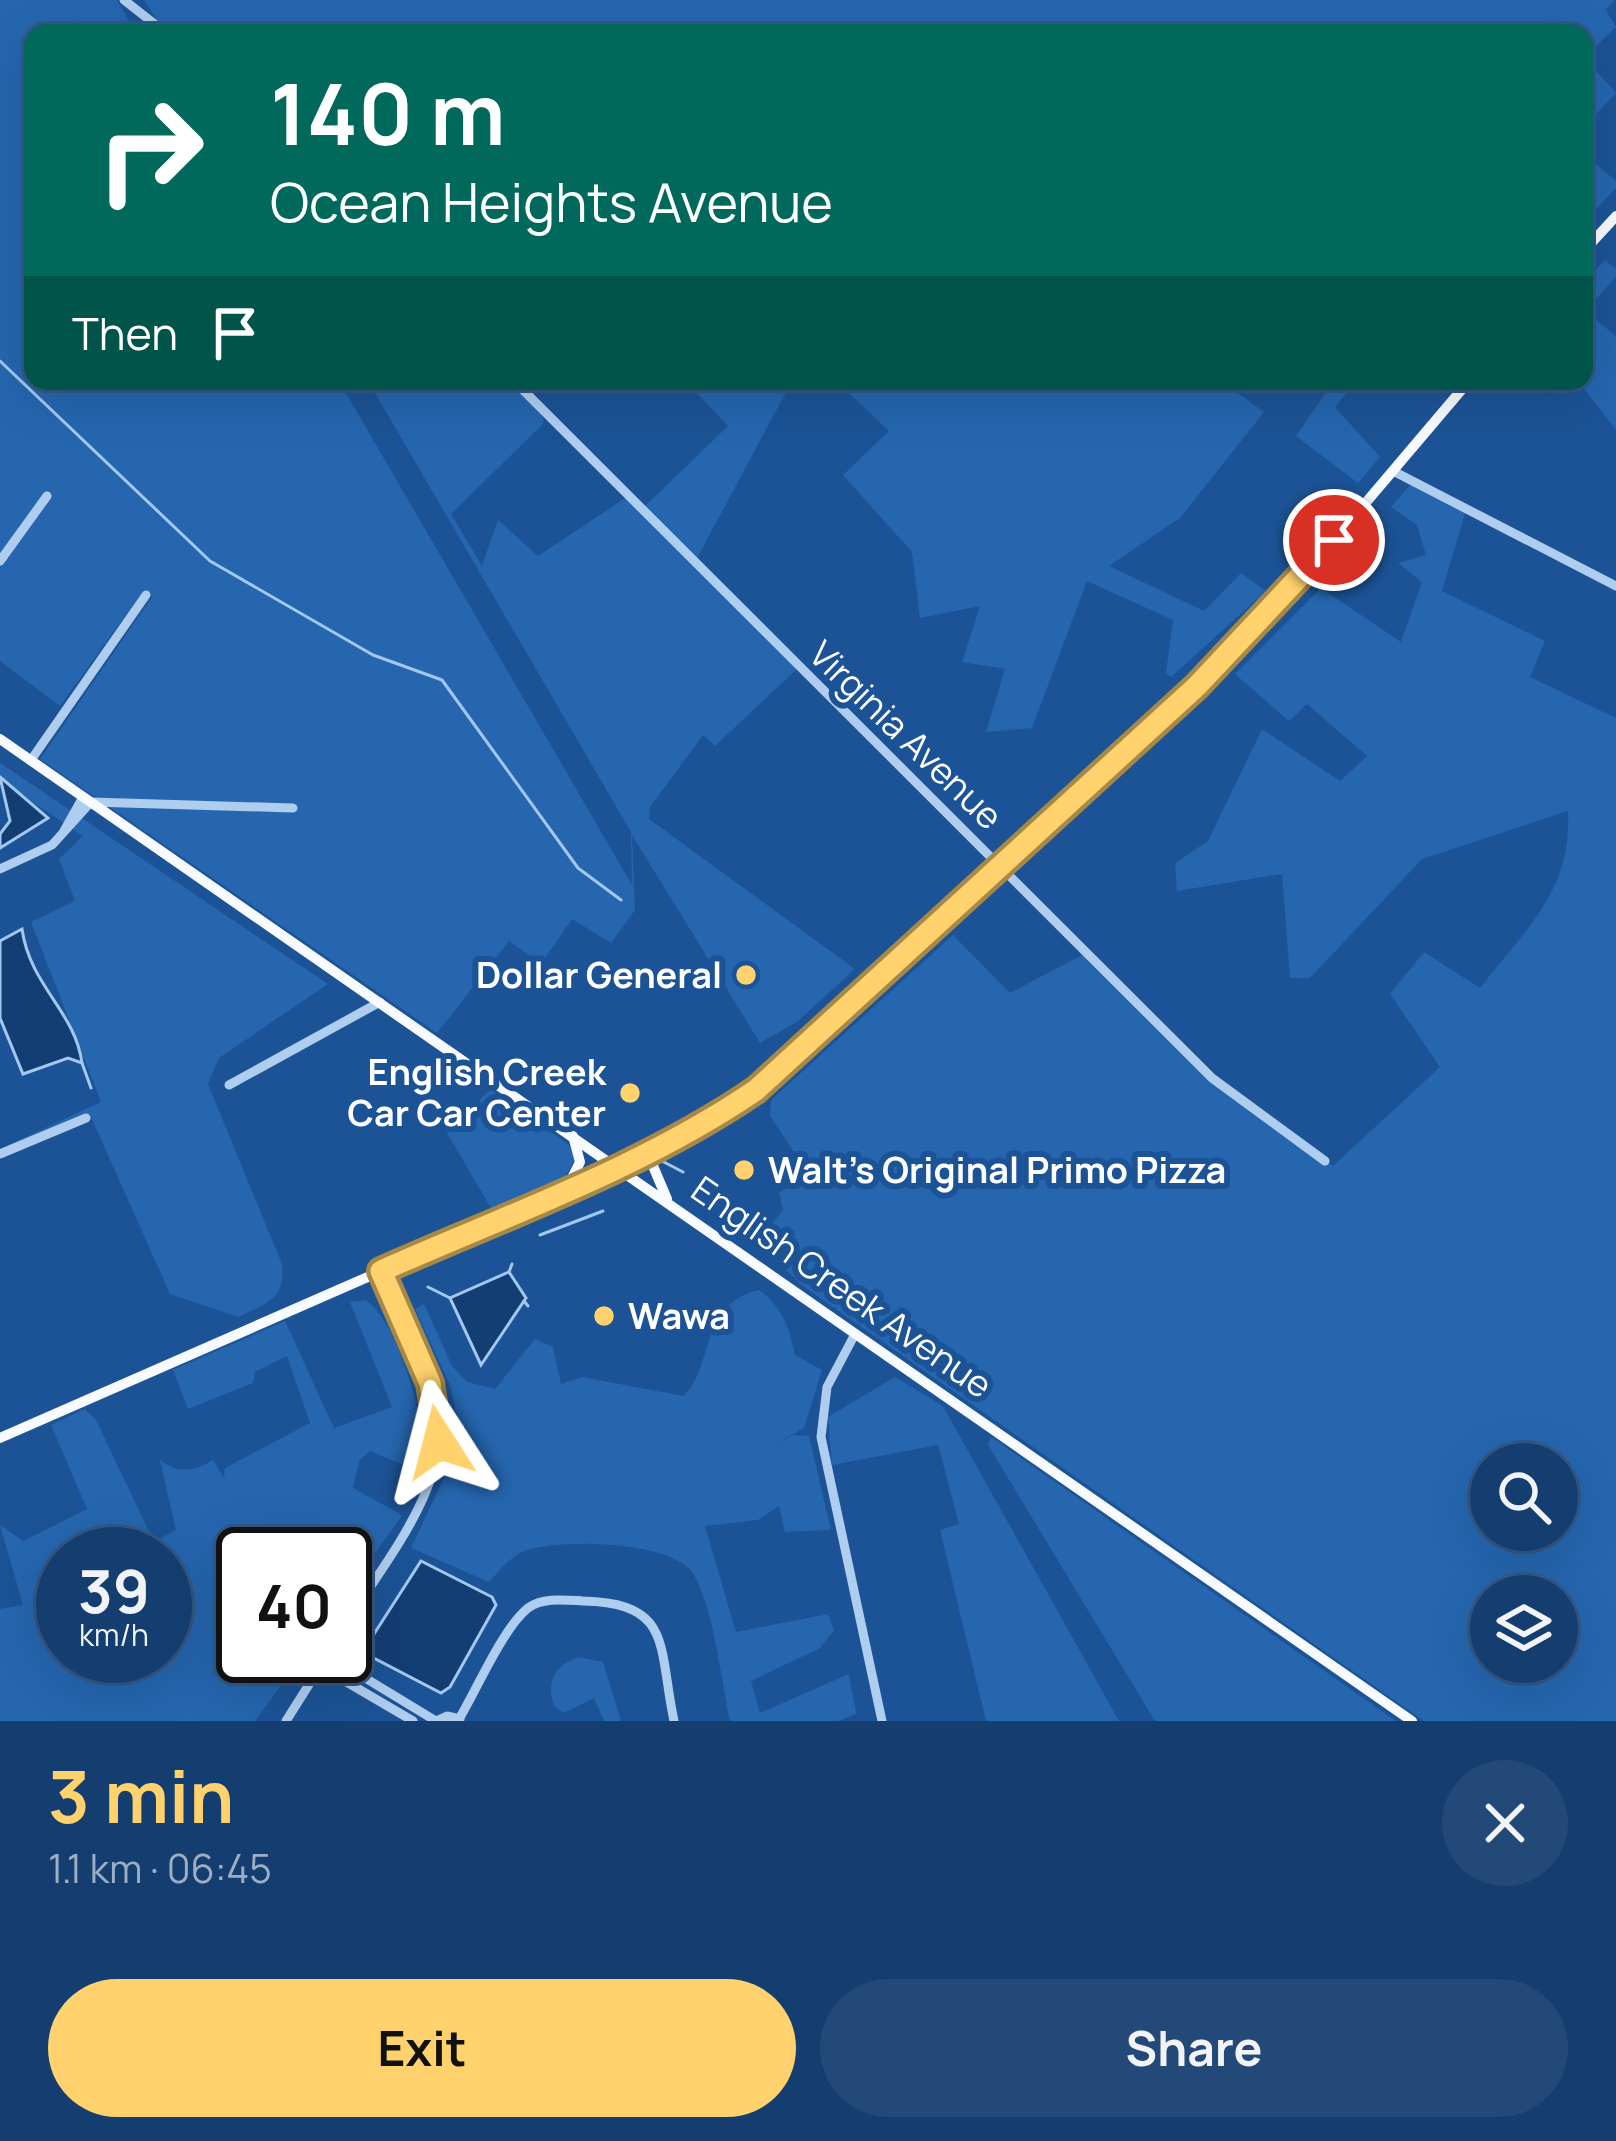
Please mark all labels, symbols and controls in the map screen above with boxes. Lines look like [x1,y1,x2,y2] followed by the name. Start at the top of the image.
[270,55,506,170] text: 140 m
[72,72,228,228] icon: right
[270,164,833,238] text: Ocean Heights Avenue
[202,300,268,366] icon: arrive
[72,302,178,364] text: Then
[1283,489,1385,591] pin
[1301,507,1367,573] icon: arrive
[799,630,1014,840] street label: Virginia Avenue
[476,950,722,999] place label: Dollar General
[733,962,759,988] marker: Dollar General
[347,1047,608,1137] place label: English Creek Car Car Center
[617,1080,643,1106] marker: English Creek Car Car Center
[768,1145,1226,1194] place label: Walt's Original Primo Pizza
[731,1157,757,1183] marker: Walt's Original Primo Pizza
[682,1164,1002,1409] street label: English Creek Avenue
[628,1291,730,1340] place label: Wawa
[591,1303,617,1329] marker: Wawa
[376,1379,502,1505] position arrow
[1470,1443,1578,1683] map controls
[1470,1443,1578,1551] button: search
[216,1527,372,1683] speed limit sign: 40
[78,1549,150,1631] text: 39
[1470,1575,1578,1683] button: layers
[79,1614,149,1655] text: km/h
[48,1746,234,1845] text: 3 min
[1442,1760,1568,1886] button: close
[48,1841,272,1895] text: 1.1 km · 06:45
[48,1979,796,2117] button: Exit
[820,1979,1568,2117] button: Share

